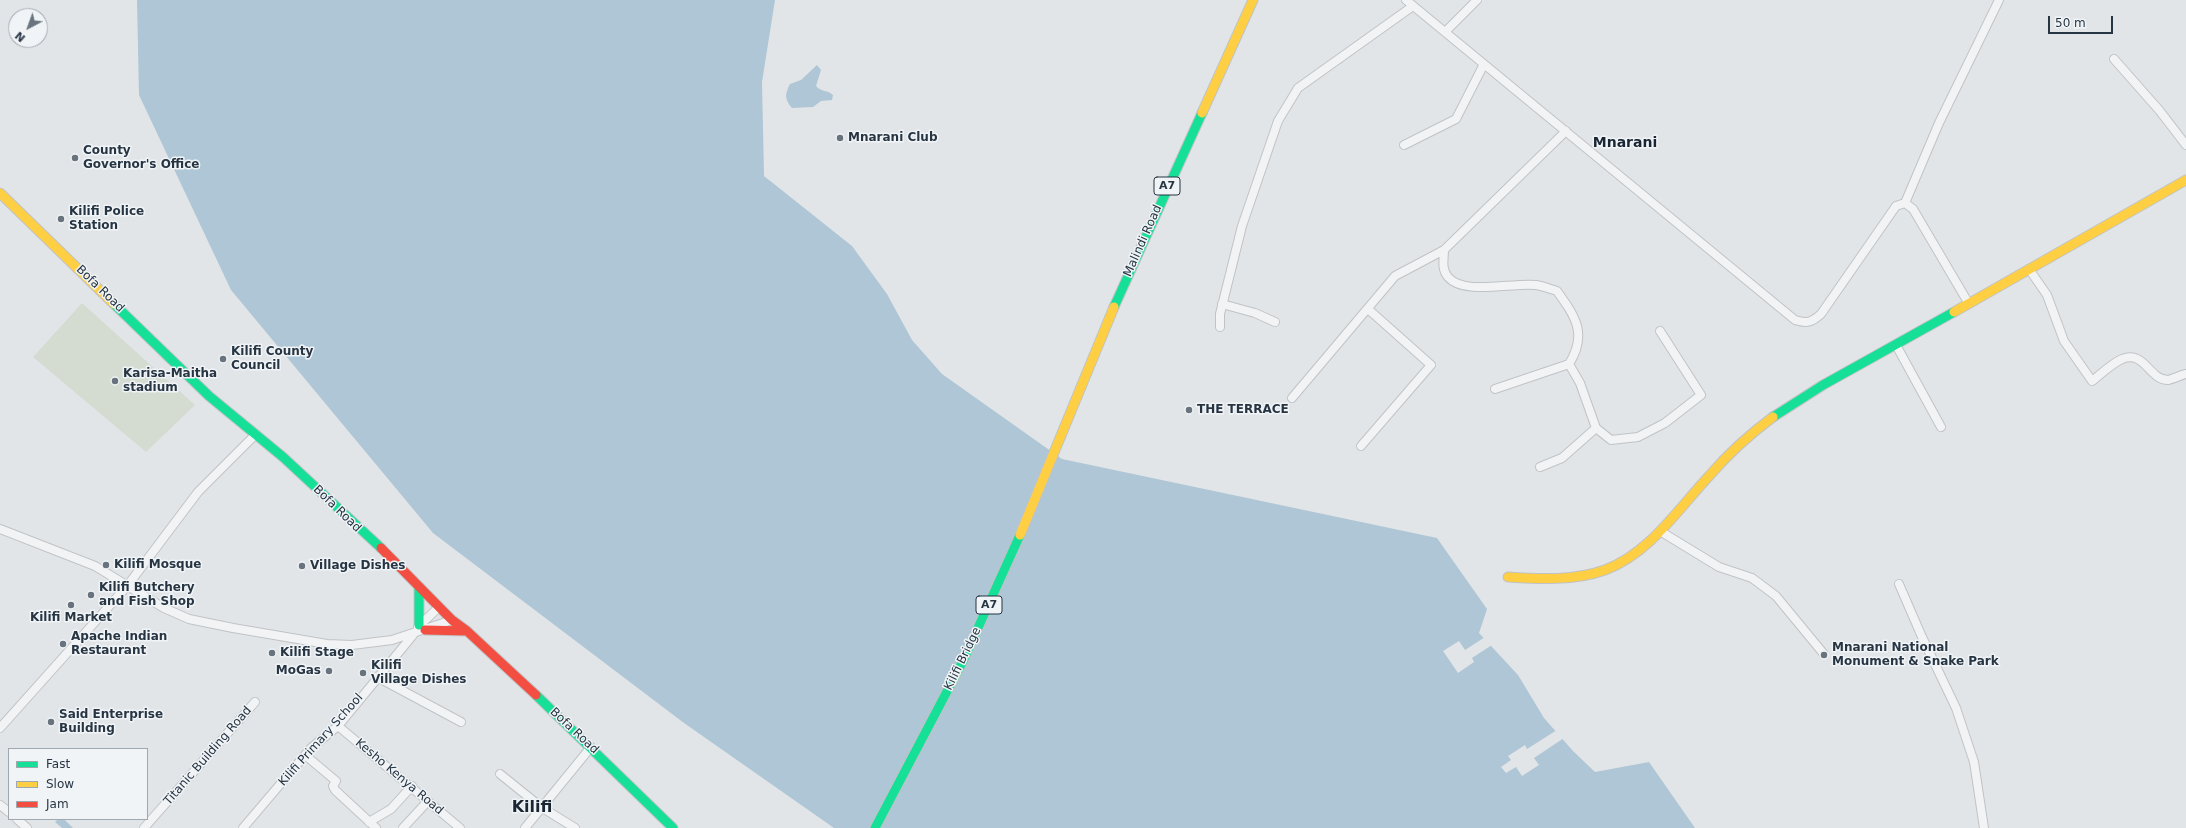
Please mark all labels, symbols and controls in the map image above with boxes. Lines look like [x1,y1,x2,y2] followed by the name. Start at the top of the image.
[8,8,48,48] north arrow
[2050,8,2115,34] scale bar
[2055,16,2086,30] text: 50 m
[13,29,28,45] text: N
[848,131,937,145] place label: Mnarani Club
[835,133,845,143] marker: Mnarani Club
[1593,135,1657,151] district label: Mnarani
[83,144,200,172] place label: County Governor's Office
[70,153,80,163] marker: County Governor's Office
[1154,177,1180,195] road number: A7
[1121,203,1165,279] street label: Malindi Road
[69,205,144,233] place label: Kilifi Police Station
[56,214,66,224] marker: Kilifi Police Station
[73,263,127,315] street label: Bofa Road
[231,345,313,373] place label: Kilifi County Council
[218,354,228,364] marker: Kilifi County Council
[123,367,217,395] place label: Karisa-Maitha stadium
[110,376,120,386] marker: Karisa-Maitha stadium
[1197,403,1289,417] place label: THE TERRACE
[1184,405,1194,415] marker: THE TERRACE
[310,483,364,535] street label: Bofa Road
[114,558,201,572] place label: Kilifi Mosque
[310,559,405,573] place label: Village Dishes
[101,560,111,570] marker: Kilifi Mosque
[297,561,307,571] marker: Village Dishes
[99,581,195,609] place label: Kilifi Butchery and Fish Shop
[86,590,96,600] marker: Kilifi Butchery and Fish Shop
[976,596,1002,614] road number: A7
[66,600,76,610] marker: Kilifi Market
[30,611,112,625] place label: Kilifi Market
[942,625,984,693] street label: Kilifi Bridge
[71,630,167,658] place label: Apache Indian Restaurant
[58,639,68,649] marker: Apache Indian Restaurant
[1832,641,1999,669] place label: Mnarani National Monument & Snake Park
[280,646,354,660] place label: Kilifi Stage
[267,648,277,658] marker: Kilifi Stage
[1819,650,1829,660] marker: Mnarani National Monument & Snake Park
[371,659,466,687] place label: Kilifi Village Dishes
[276,664,321,678] place label: MoGas
[324,666,334,676] marker: MoGas
[358,668,368,678] marker: Kilifi Village Dishes
[276,691,366,789] street label: Kilifi Primary School
[161,704,255,808] street label: Titanic Building Road
[547,705,601,757] street label: Bofa Road
[59,708,163,736] place label: Said Enterprise Building
[46,717,56,727] marker: Said Enterprise Building
[352,736,446,818] street label: Kesho Kenya Road
[8,748,148,820] legend
[46,757,70,771] text: Fast
[46,777,74,791] text: Slow
[46,797,69,811] text: Jam
[512,798,552,818] district label: Kilifi

